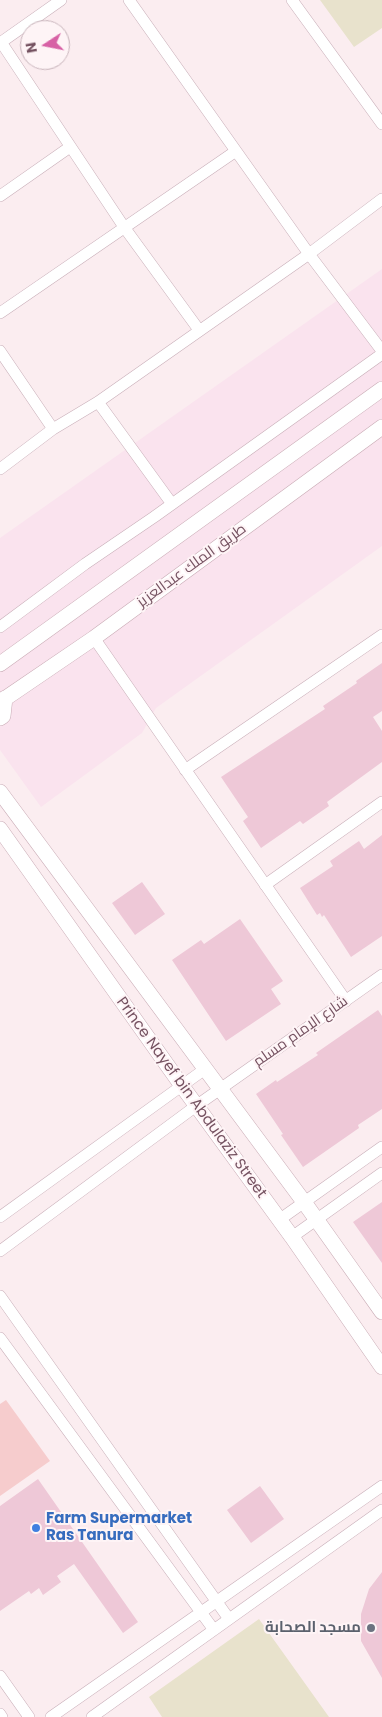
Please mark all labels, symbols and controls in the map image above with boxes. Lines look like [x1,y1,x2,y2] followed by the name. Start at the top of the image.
[20,20,70,70] north arrow
[20,41,42,55] text: N
[134,520,250,612] street label: طريق الملك عبدالعزيز
[250,993,352,1071] street label: شارع الإمام مسلم
[112,994,270,1202] street label: Prince Nayef bin Abdulaziz Street
[46,1510,192,1545] place label: Farm Supermarket Ras Tanura
[30,1522,42,1534] marker: Farm Supermarket Ras Tanura
[265,1619,361,1637] place label: مسجد الصحابة
[365,1622,377,1634] marker: مسجد الصحابة

